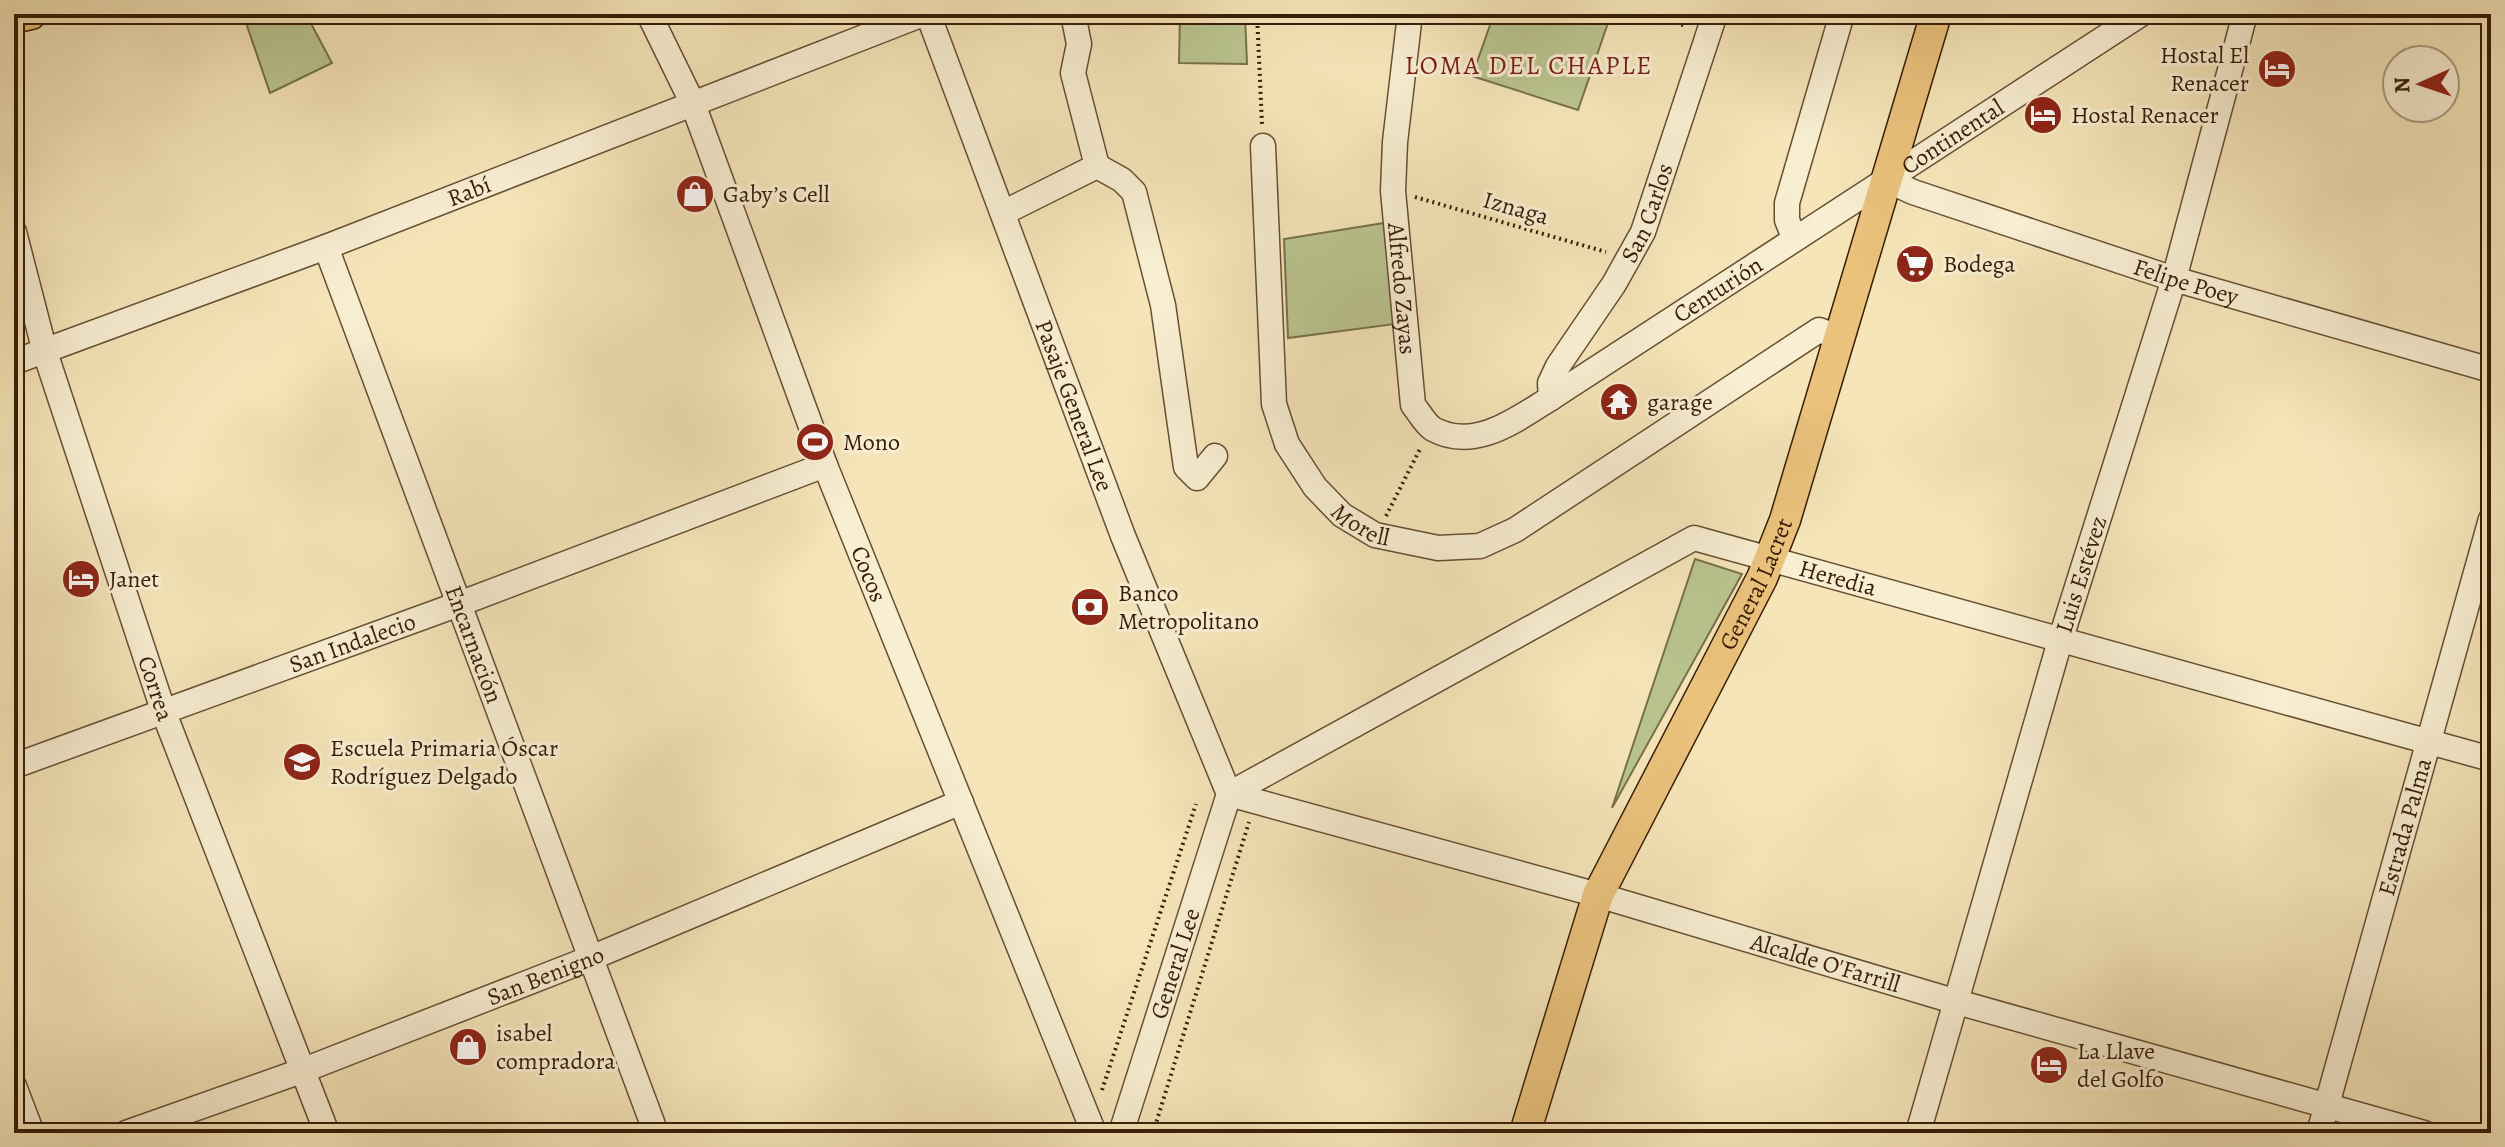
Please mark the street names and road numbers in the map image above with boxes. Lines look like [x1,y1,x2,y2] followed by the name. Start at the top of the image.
[1895,91,2010,182] street label: Continental
[1613,159,1681,268] street label: San Carlos
[442,168,495,214] street label: Rabí
[1479,183,1553,233] street label: Iznaga
[1380,220,1424,356] street label: Alfredo Zayas
[1667,249,1769,330] street label: Centurión
[2129,251,2243,313] street label: Felipe Poey
[1028,315,1121,496] street label: Pasaje General Lee
[1323,497,1393,554] street label: Morell
[2048,512,2114,637] street label: Luis Estévez
[1712,513,1800,655] street label: General Lacret
[843,541,895,607] street label: Cocos
[1795,552,1881,604] street label: Heredia
[437,581,511,708] street label: Encarnación
[285,605,420,681] street label: San Indalecio
[130,652,182,726] street label: Correa
[2370,753,2440,899] street label: Estrada Palma
[1142,904,1208,1023] street label: General Lee
[1746,925,1904,1000] street label: Alcalde O'Farrill
[482,938,609,1013] street label: San Benigno

